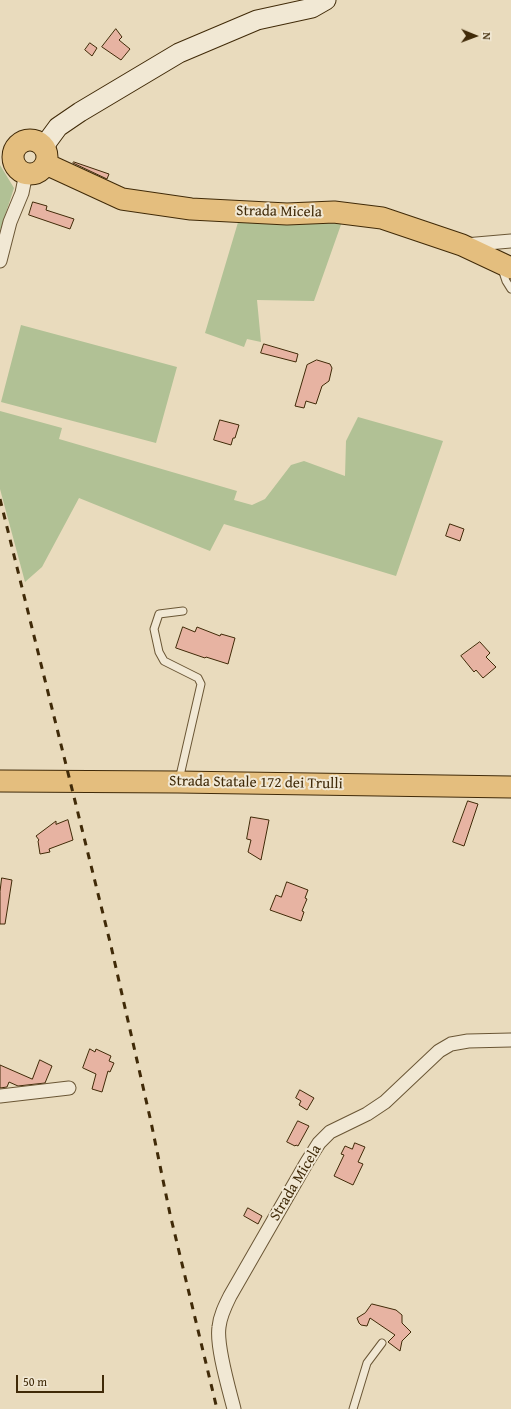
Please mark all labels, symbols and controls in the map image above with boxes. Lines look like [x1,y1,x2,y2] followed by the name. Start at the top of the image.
[455,16,495,56] north arrow
[479,32,495,40] text: N
[236,202,322,222] street label: Strada Micela
[169,772,343,794] street label: Strada Statale 172 dei Trulli
[266,1142,326,1224] street label: Strada Micela
[18,1367,106,1393] scale bar
[23,1373,47,1390] text: 50 m

